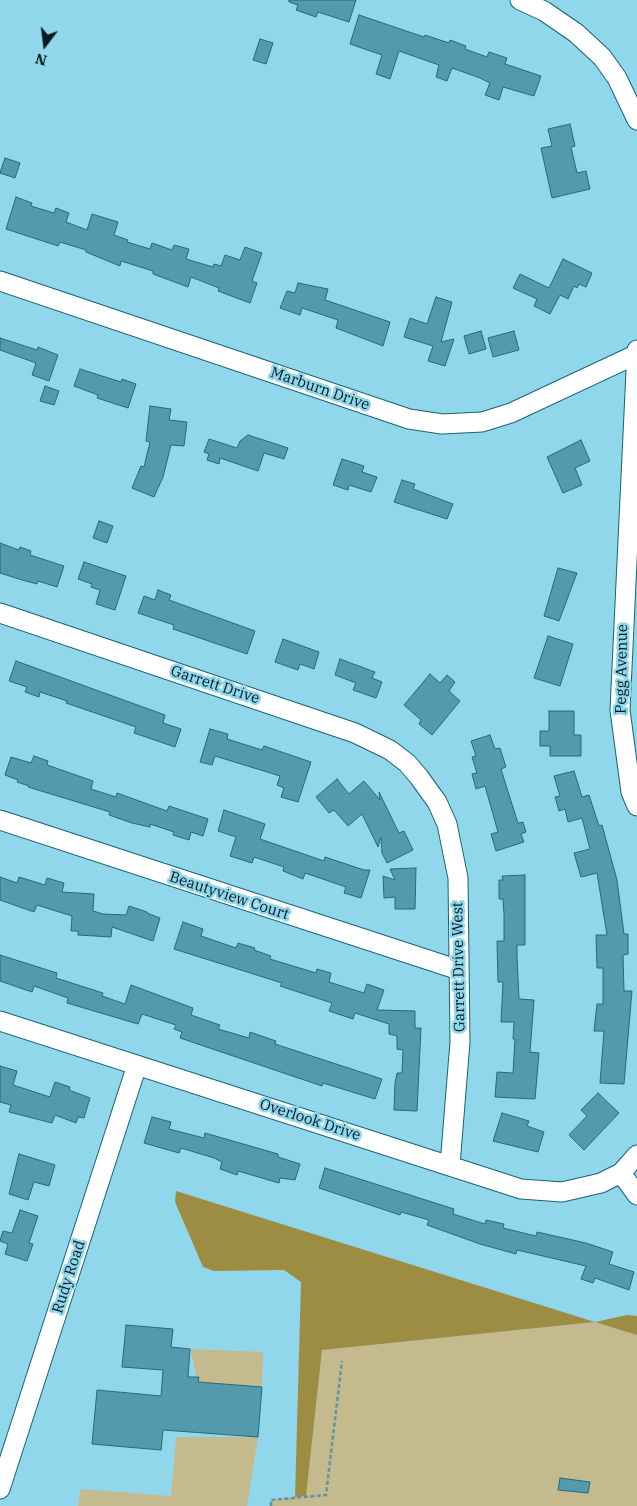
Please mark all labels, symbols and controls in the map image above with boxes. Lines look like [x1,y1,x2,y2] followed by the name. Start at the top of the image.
[20,20,70,70] north arrow
[33,49,49,70] text: N
[268,364,372,414] street label: Marburn Drive
[612,624,632,714] street label: Pegg Avenue
[168,662,262,708] street label: Garrett Drive
[167,868,291,924] street label: Beautyview Court
[449,902,469,1032] street label: Garrett Drive West
[257,1095,363,1145] street label: Overlook Drive
[49,1238,89,1316] street label: Rudy Road

